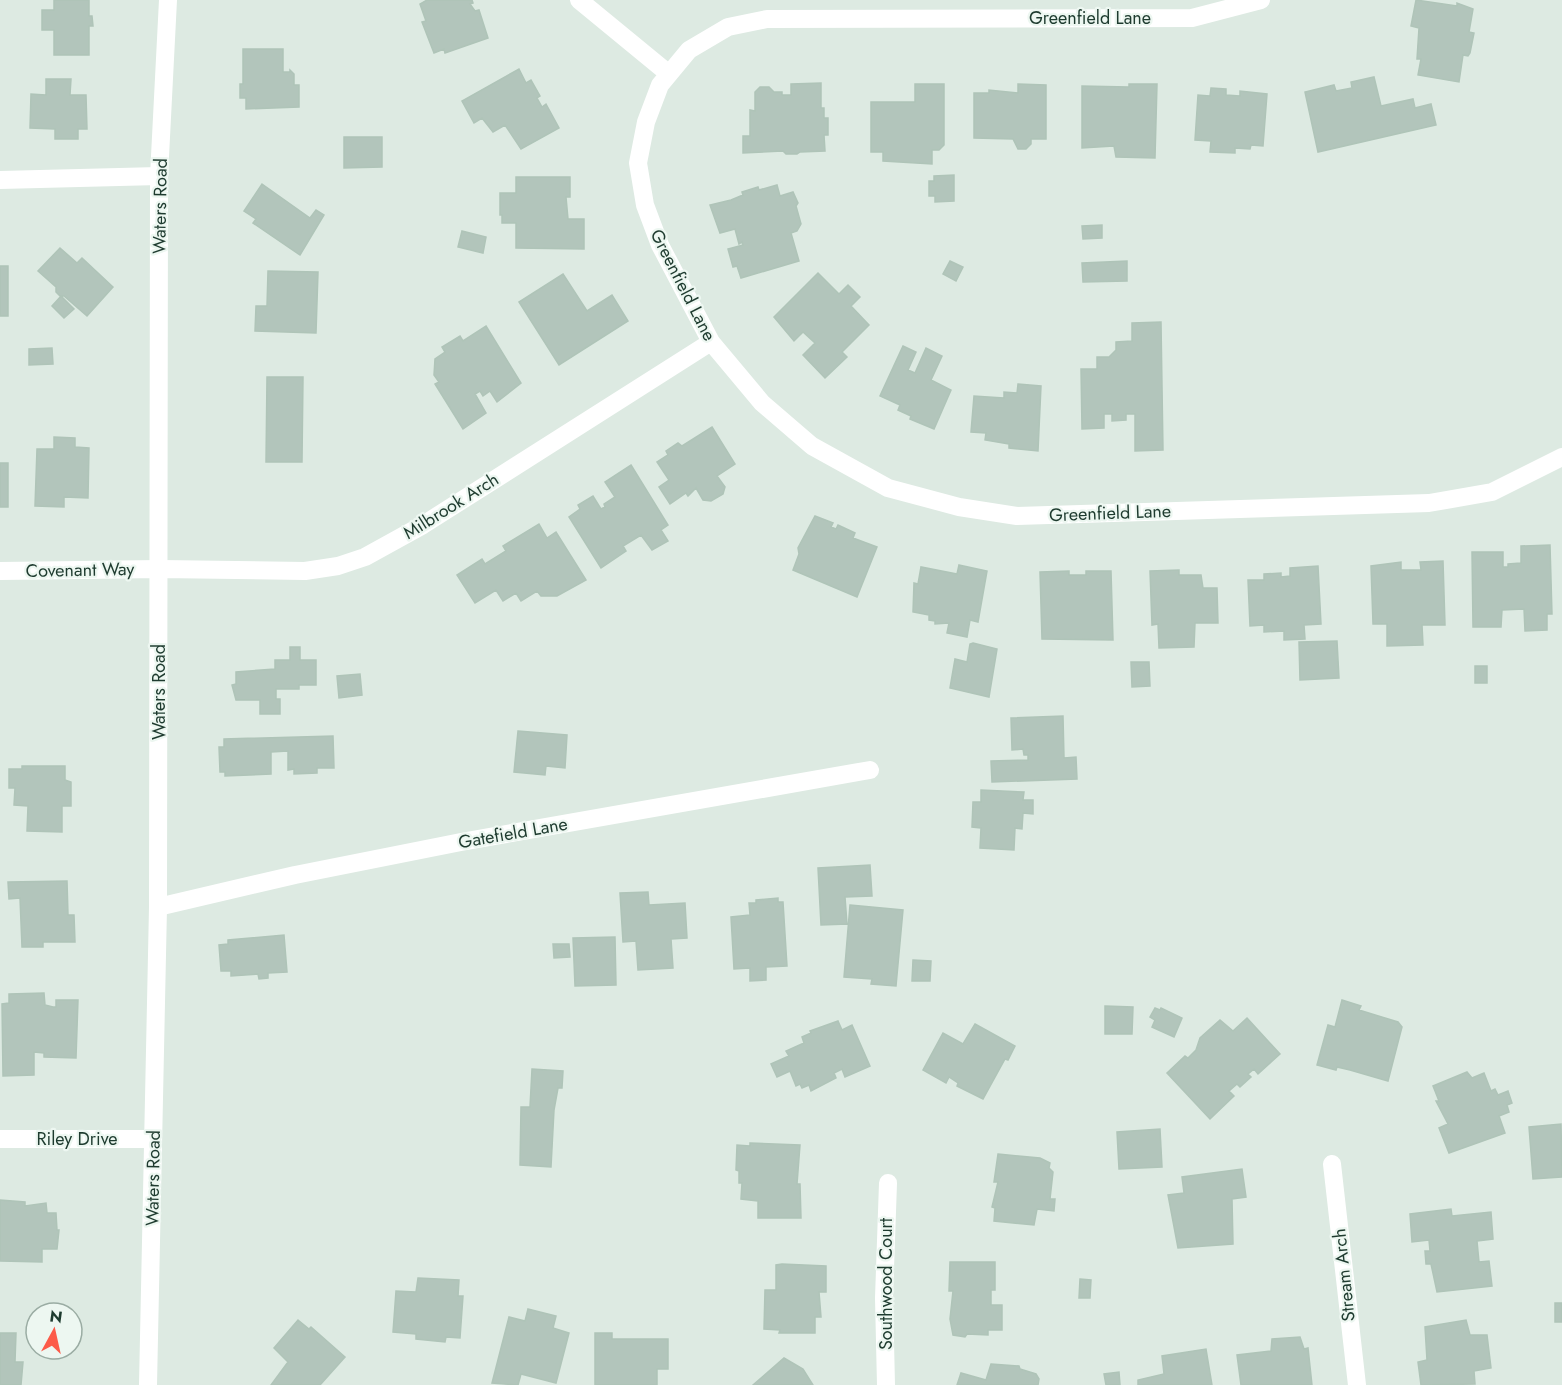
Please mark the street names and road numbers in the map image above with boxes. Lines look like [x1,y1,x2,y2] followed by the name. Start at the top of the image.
[1029,5,1151,31] street label: Greenfield Lane
[146,158,174,254] street label: Waters Road
[644,225,722,345] street label: Greenfield Lane
[398,466,504,546] street label: Milbrook Arch
[1048,498,1172,528] street label: Greenfield Lane
[25,556,135,584] street label: Covenant Way
[146,644,172,740] street label: Waters Road
[456,811,570,855] street label: Gatefield Lane
[36,1126,118,1152] street label: Riley Drive
[139,1130,167,1226] street label: Waters Road
[873,1217,899,1350] street label: Southwood Court
[1326,1227,1362,1323] street label: Stream Arch

